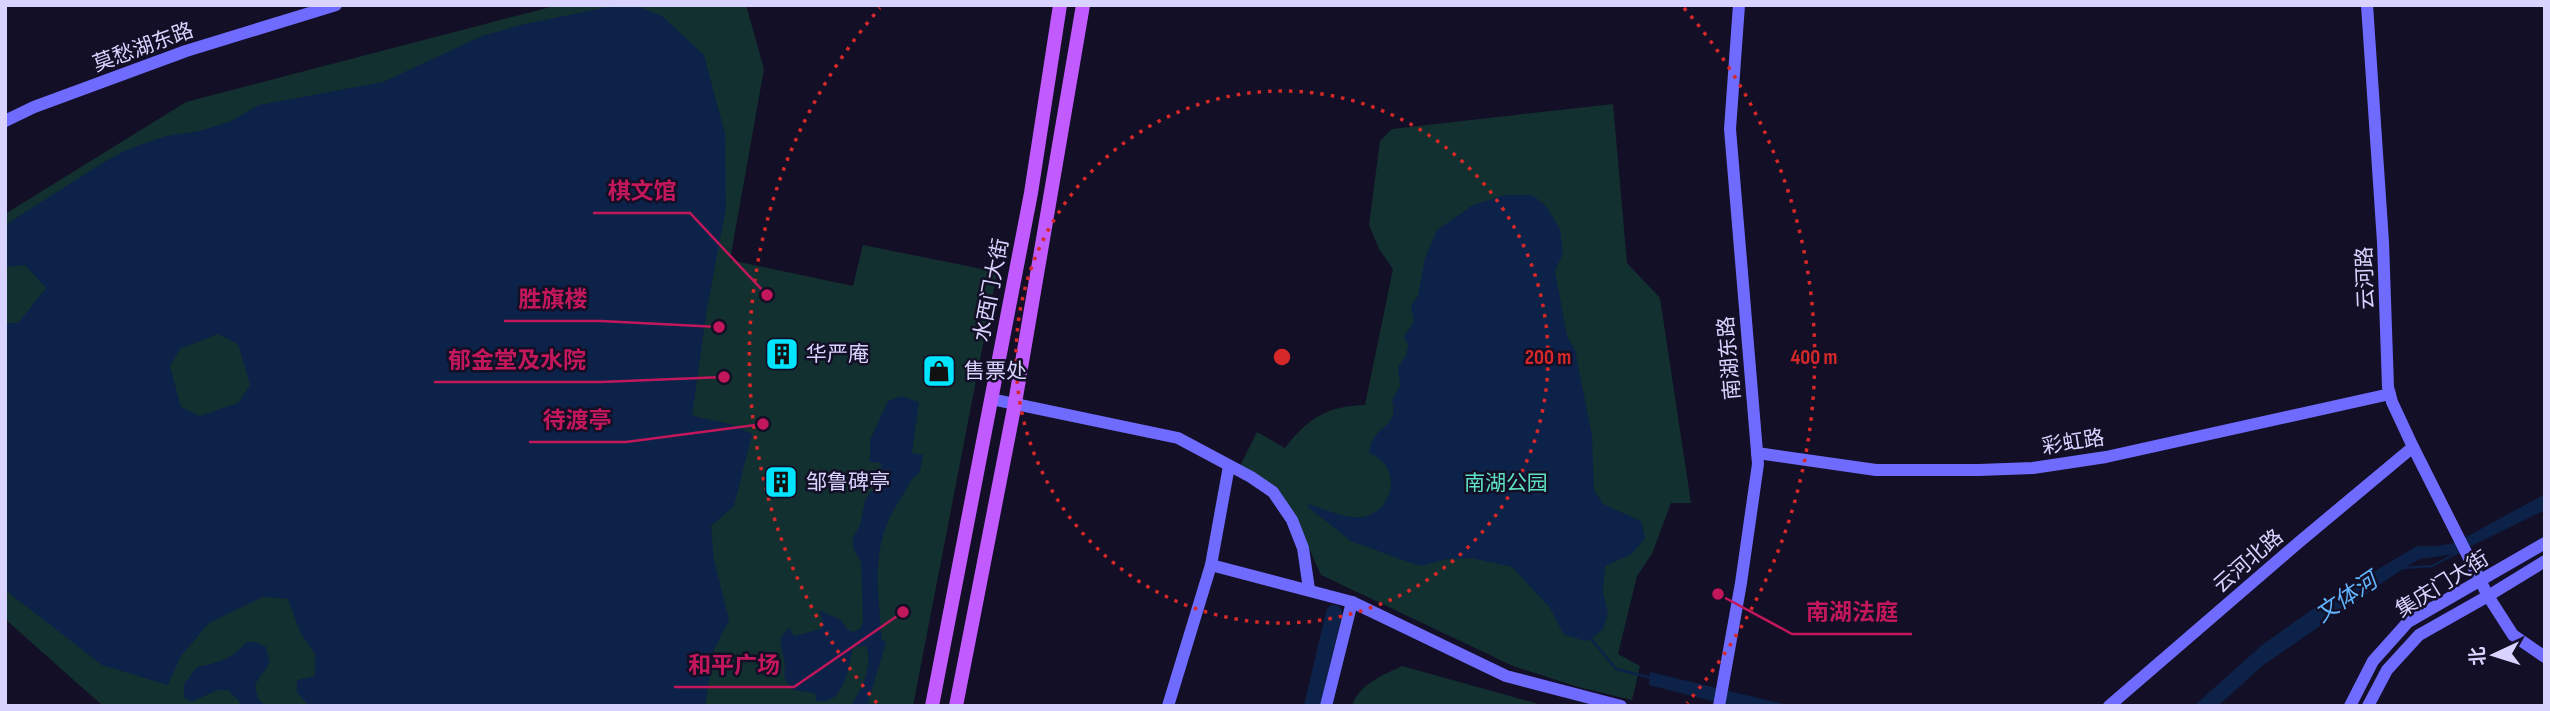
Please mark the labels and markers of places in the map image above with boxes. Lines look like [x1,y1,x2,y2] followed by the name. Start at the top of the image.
[593,169,690,213] callout: 棋文馆
[504,277,601,321] callout: 胜旗楼
[763,335,801,373] building icon: 华严庵
[434,338,600,382] callout: 郁金堂及水院
[806,342,869,367] place label: 华严庵
[1270,345,1294,369] centre of rings
[920,352,958,390] shop icon: 售票处
[964,359,1027,384] place label: 售票处
[529,398,626,442] callout: 待渡亭
[762,463,800,501] building icon: 邹鲁碑亭
[806,470,890,495] place label: 邹鲁碑亭
[1792,590,1912,634] callout: 南湖法庭
[674,643,794,687] callout: 和平广场

